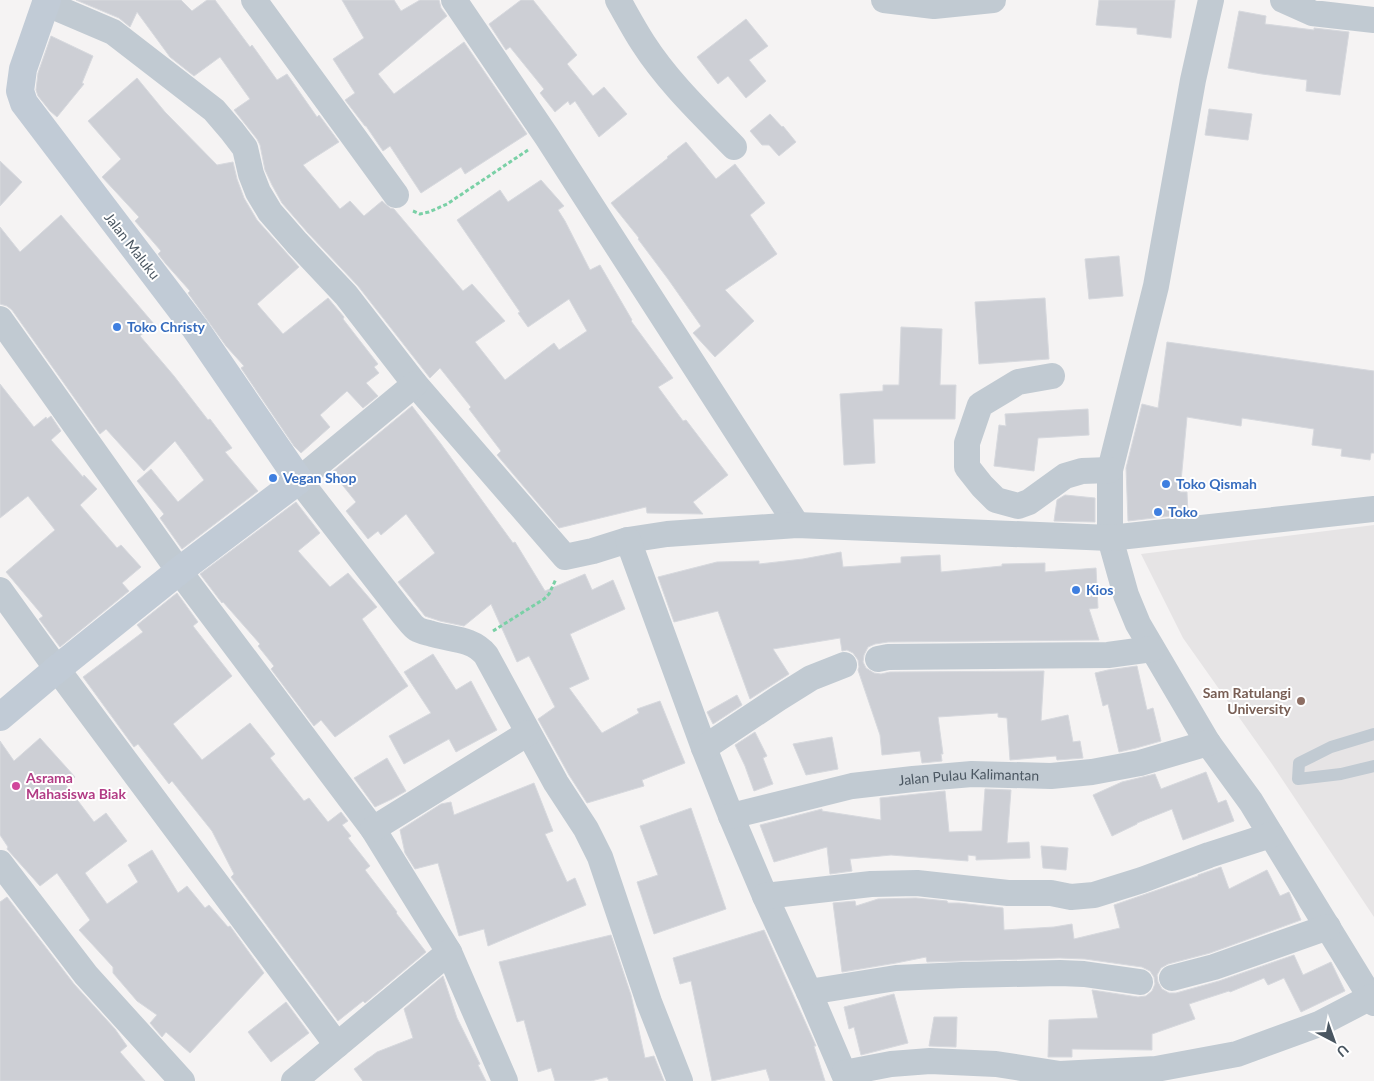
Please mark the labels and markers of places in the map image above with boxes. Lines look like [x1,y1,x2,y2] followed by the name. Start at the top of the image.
[127,318,206,335] place label: Toko Christy
[111,321,123,333] marker: Toko Christy
[282,469,356,486] place label: Vegan Shop
[267,472,279,484] marker: Vegan Shop
[1176,475,1257,492] place label: Toko Qismah
[1160,478,1172,490] marker: Toko Qismah
[1168,503,1198,520] place label: Toko
[1152,506,1164,518] marker: Toko
[1086,581,1113,598] place label: Kios
[1070,584,1082,596] marker: Kios
[1203,684,1292,717] place label: Sam Ratulangi University
[1295,695,1307,707] marker: Sam Ratulangi University
[25,769,126,802] place label: Asrama Mahasiswa Biak
[10,780,22,792] marker: Asrama Mahasiswa Biak

